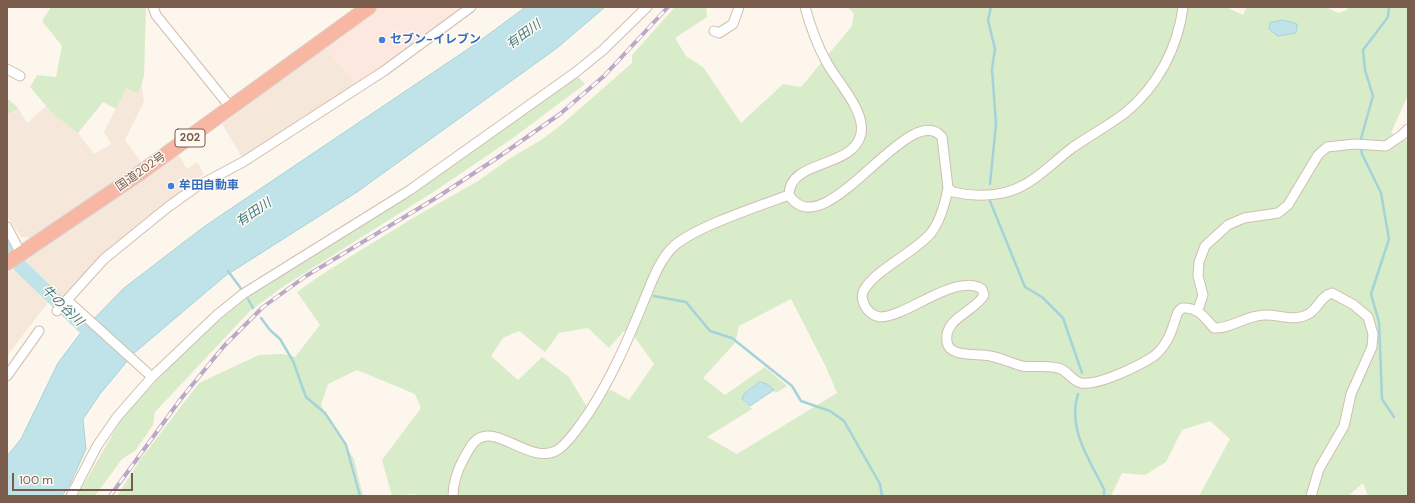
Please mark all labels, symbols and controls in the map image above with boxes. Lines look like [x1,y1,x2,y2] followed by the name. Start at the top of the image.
[504,17,544,53] water label: 有田川
[390,33,481,47] place label: セブン-イレブン
[377,35,387,45] marker: セブン-イレブン
[175,129,205,147] road number: 202
[113,150,169,194] street label: 国道202号
[179,179,239,193] place label: 牟田自動車
[166,181,176,191] marker: 牟田自動車
[233,196,275,230] water label: 有田川
[38,282,86,330] water label: 牛の谷川
[14,465,135,491] scale bar
[19,472,53,488] text: 100 m

